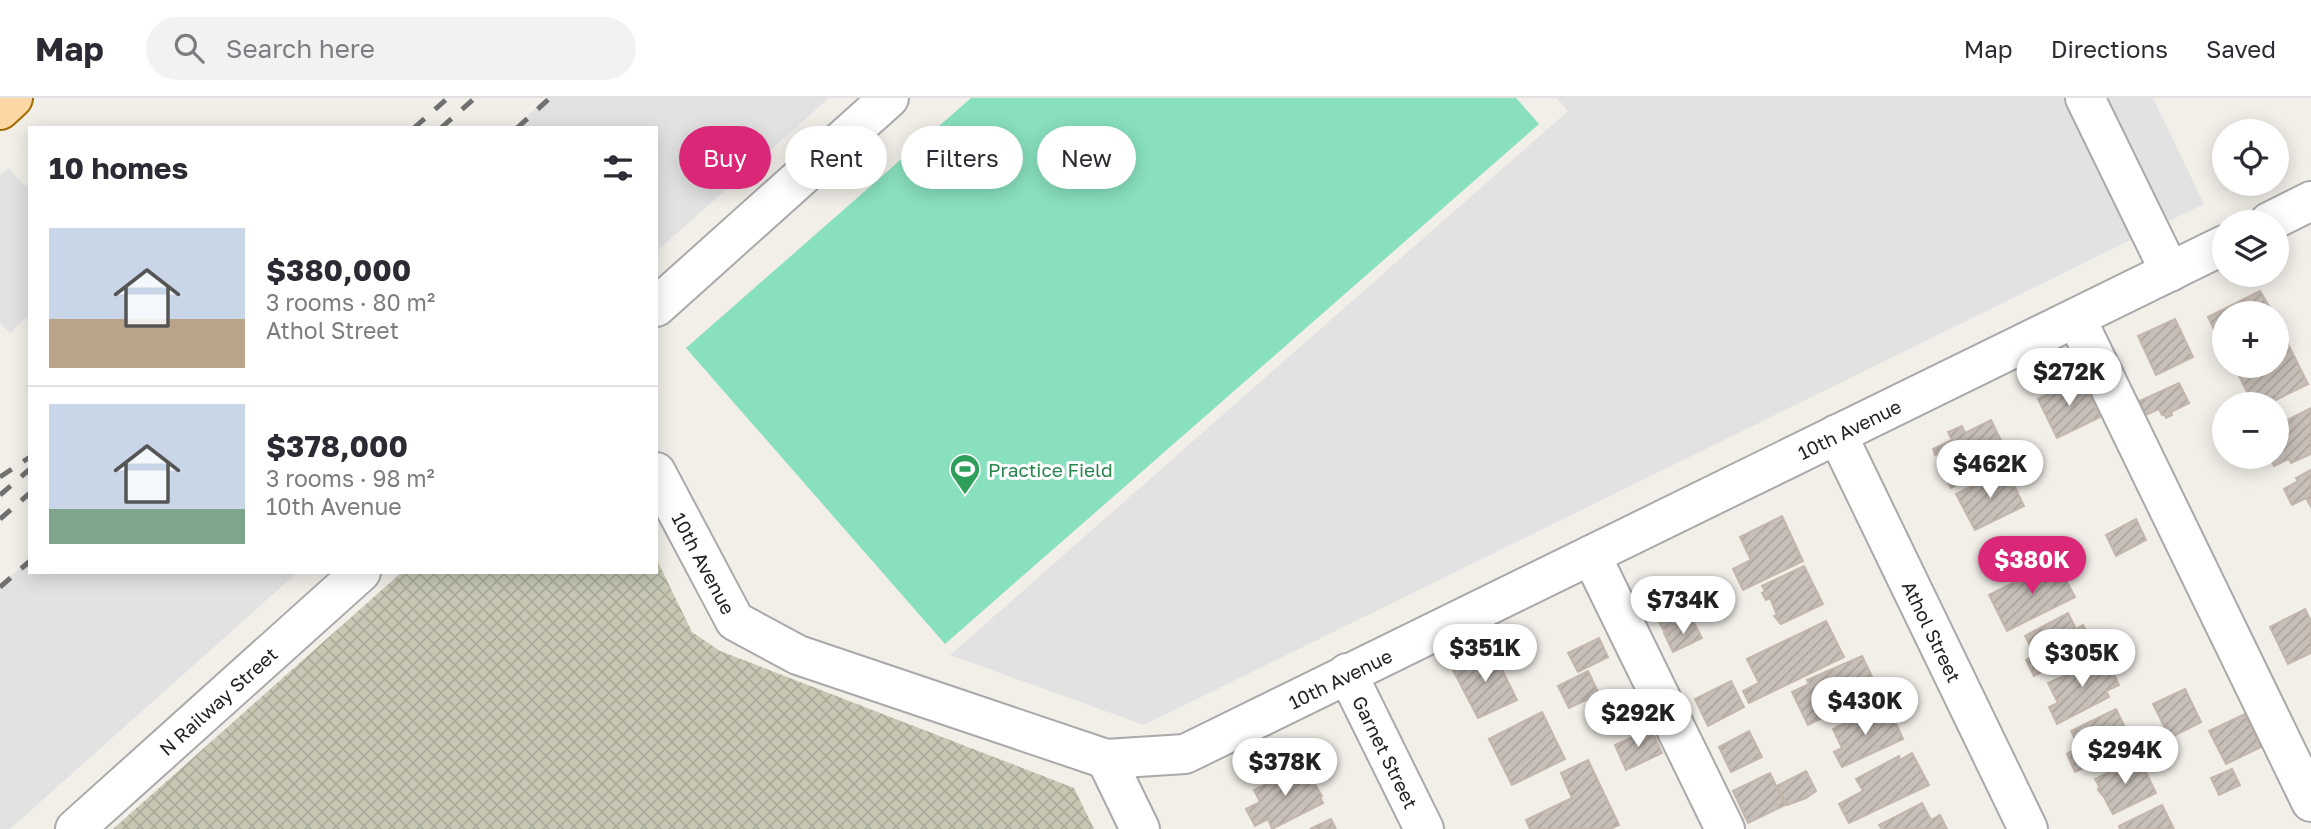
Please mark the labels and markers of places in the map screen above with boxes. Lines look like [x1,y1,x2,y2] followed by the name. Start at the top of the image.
[2020,348,2118,408] pin: $272K
[1941,440,2039,500] pin: $462K
[948,452,982,496] sports icon: Practice Field
[988,458,1113,481] place label: Practice Field
[1983,536,2081,596] pin: $380K
[1634,576,1732,636] pin: $734K
[1436,624,1534,684] pin: $351K
[2033,630,2131,689] pin: $305K
[1816,678,1914,737] pin: $430K
[1589,690,1687,749] pin: $292K
[2076,726,2174,786] pin: $294K
[1236,738,1334,798] pin: $378K

